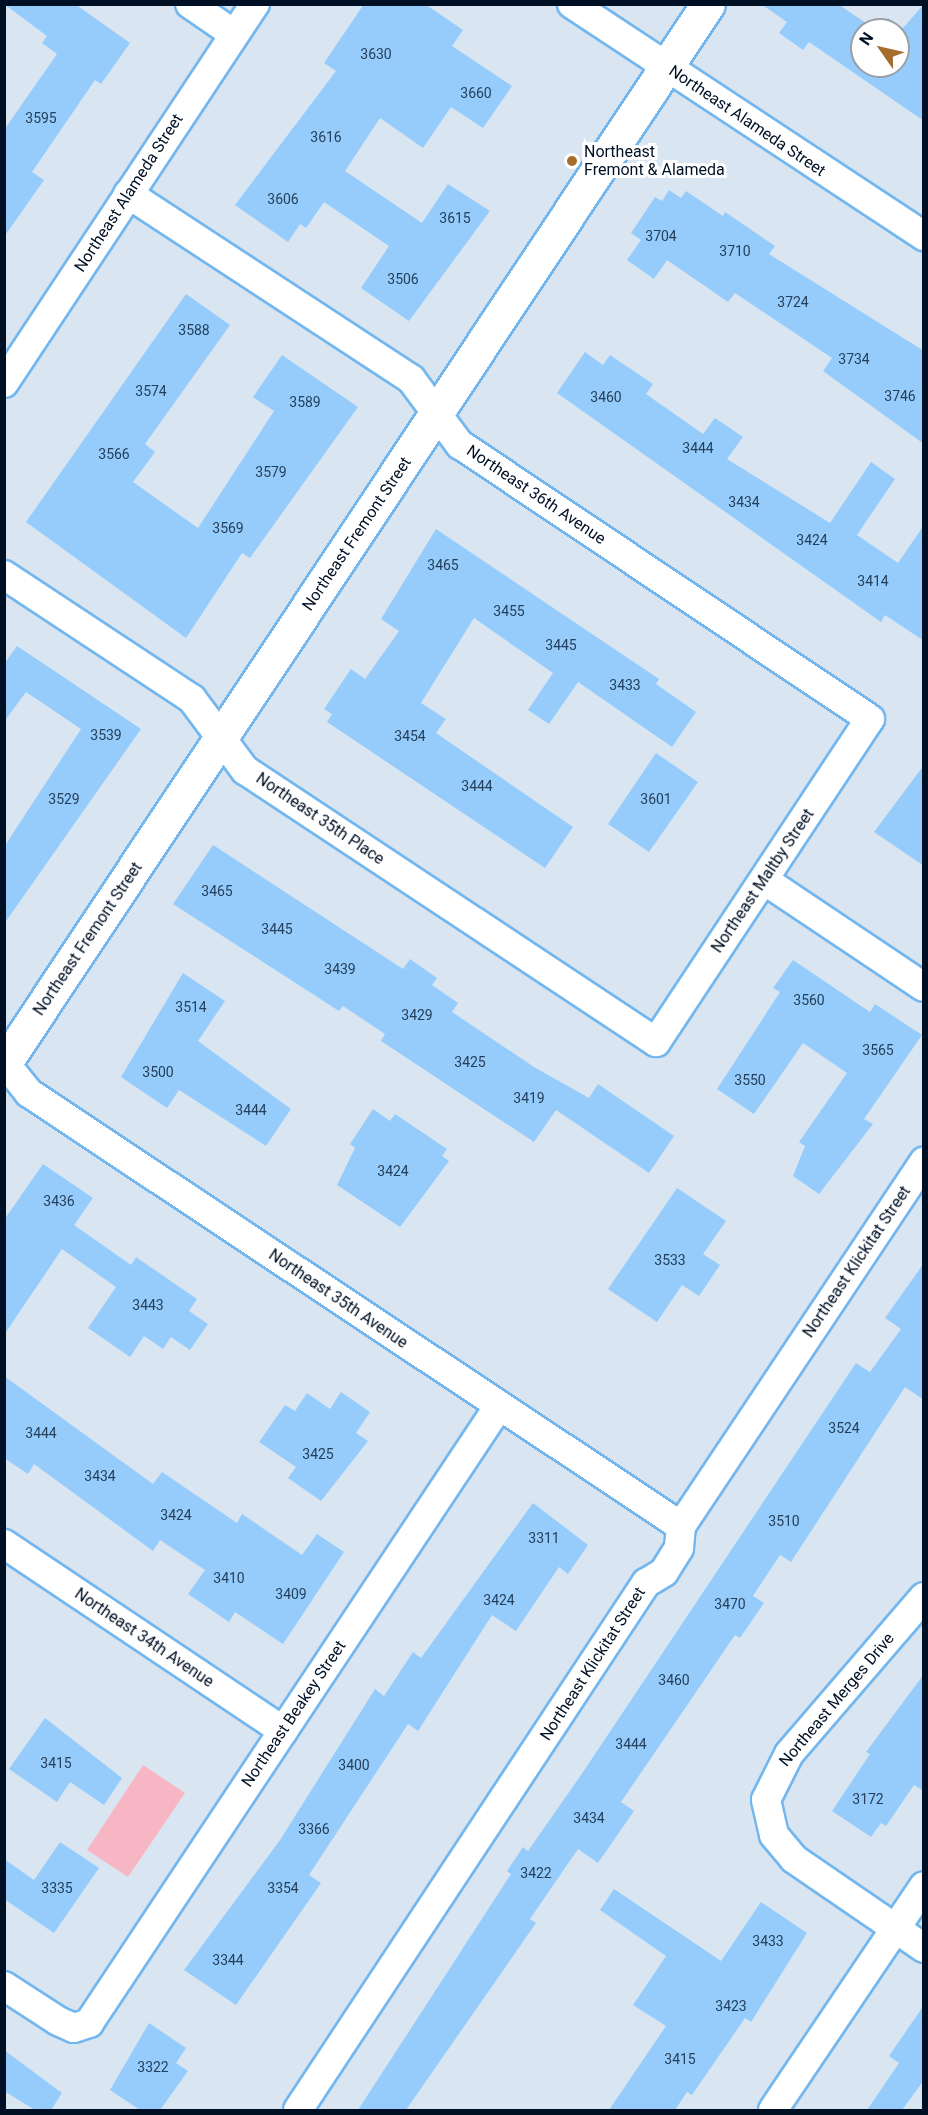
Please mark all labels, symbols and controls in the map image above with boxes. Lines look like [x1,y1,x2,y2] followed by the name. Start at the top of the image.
[850,18,910,78] north arrow
[855,29,877,49] text: N
[360,46,392,62] house number: 3630
[665,61,829,181] street label: Northeast Alameda Street
[460,85,492,101] house number: 3660
[25,110,57,126] house number: 3595
[71,110,187,276] street label: Northeast Alameda Street
[310,129,342,145] house number: 3616
[584,142,725,180] place label: Northeast Fremont & Alameda
[565,154,579,168] marker: Northeast Fremont & Alameda
[267,191,299,207] house number: 3606
[439,210,471,226] house number: 3615
[645,228,677,244] house number: 3704
[719,243,751,259] house number: 3710
[387,271,419,287] house number: 3506
[777,294,809,310] house number: 3724
[178,322,210,338] house number: 3588
[838,351,870,367] house number: 3734
[135,383,167,399] house number: 3574
[884,388,916,404] house number: 3746
[590,389,622,405] house number: 3460
[289,394,321,410] house number: 3589
[682,440,714,456] house number: 3444
[463,441,609,549] street label: Northeast 36th Avenue
[98,446,130,462] house number: 3566
[298,454,416,614] street label: Northeast Fremont Street
[255,464,287,480] house number: 3579
[728,494,760,510] house number: 3434
[212,520,244,536] house number: 3569
[796,532,828,548] house number: 3424
[427,557,459,573] house number: 3465
[857,573,889,589] house number: 3414
[493,603,525,619] house number: 3455
[545,637,577,653] house number: 3445
[609,677,641,693] house number: 3433
[90,727,122,743] house number: 3539
[394,728,426,744] house number: 3454
[252,769,388,869] street label: Northeast 35th Place
[461,778,493,794] house number: 3444
[48,791,80,807] house number: 3529
[640,791,672,807] house number: 3601
[708,805,818,957] street label: Northeast Maltby Street
[29,859,147,1019] street label: Northeast Fremont Street
[201,883,233,899] house number: 3465
[261,921,293,937] house number: 3445
[324,961,356,977] house number: 3439
[793,992,825,1008] house number: 3560
[175,999,207,1015] house number: 3514
[401,1007,433,1023] house number: 3429
[862,1042,894,1058] house number: 3565
[454,1054,486,1070] house number: 3425
[142,1064,174,1080] house number: 3500
[734,1072,766,1088] house number: 3550
[513,1090,545,1106] house number: 3419
[235,1102,267,1118] house number: 3444
[377,1163,409,1179] house number: 3424
[799,1183,915,1341] street label: Northeast Klickitat Street
[43,1193,75,1209] house number: 3436
[265,1245,411,1353] street label: Northeast 35th Avenue
[654,1252,686,1268] house number: 3533
[132,1297,164,1313] house number: 3443
[828,1420,860,1436] house number: 3524
[25,1425,57,1441] house number: 3444
[302,1446,334,1462] house number: 3425
[84,1468,116,1484] house number: 3434
[160,1507,192,1523] house number: 3424
[768,1513,800,1529] house number: 3510
[528,1530,560,1546] house number: 3311
[213,1570,245,1586] house number: 3410
[71,1584,217,1692] street label: Northeast 34th Avenue
[536,1584,650,1744] street label: Northeast Klickitat Street
[275,1586,307,1602] house number: 3409
[483,1592,515,1608] house number: 3424
[714,1596,746,1612] house number: 3470
[776,1629,898,1771] street label: Northeast Merges Drive
[238,1637,350,1791] street label: Northeast Beakey Street
[658,1672,690,1688] house number: 3460
[615,1736,647,1752] house number: 3444
[40,1755,72,1771] house number: 3415
[338,1757,370,1773] house number: 3400
[852,1791,884,1807] house number: 3172
[573,1810,605,1826] house number: 3434
[298,1821,330,1837] house number: 3366
[520,1865,552,1881] house number: 3422
[41,1880,73,1896] house number: 3335
[267,1880,299,1896] house number: 3354
[752,1933,784,1949] house number: 3433
[212,1952,244,1968] house number: 3344
[715,1998,747,2014] house number: 3423
[664,2051,696,2067] house number: 3415
[137,2059,169,2075] house number: 3322

